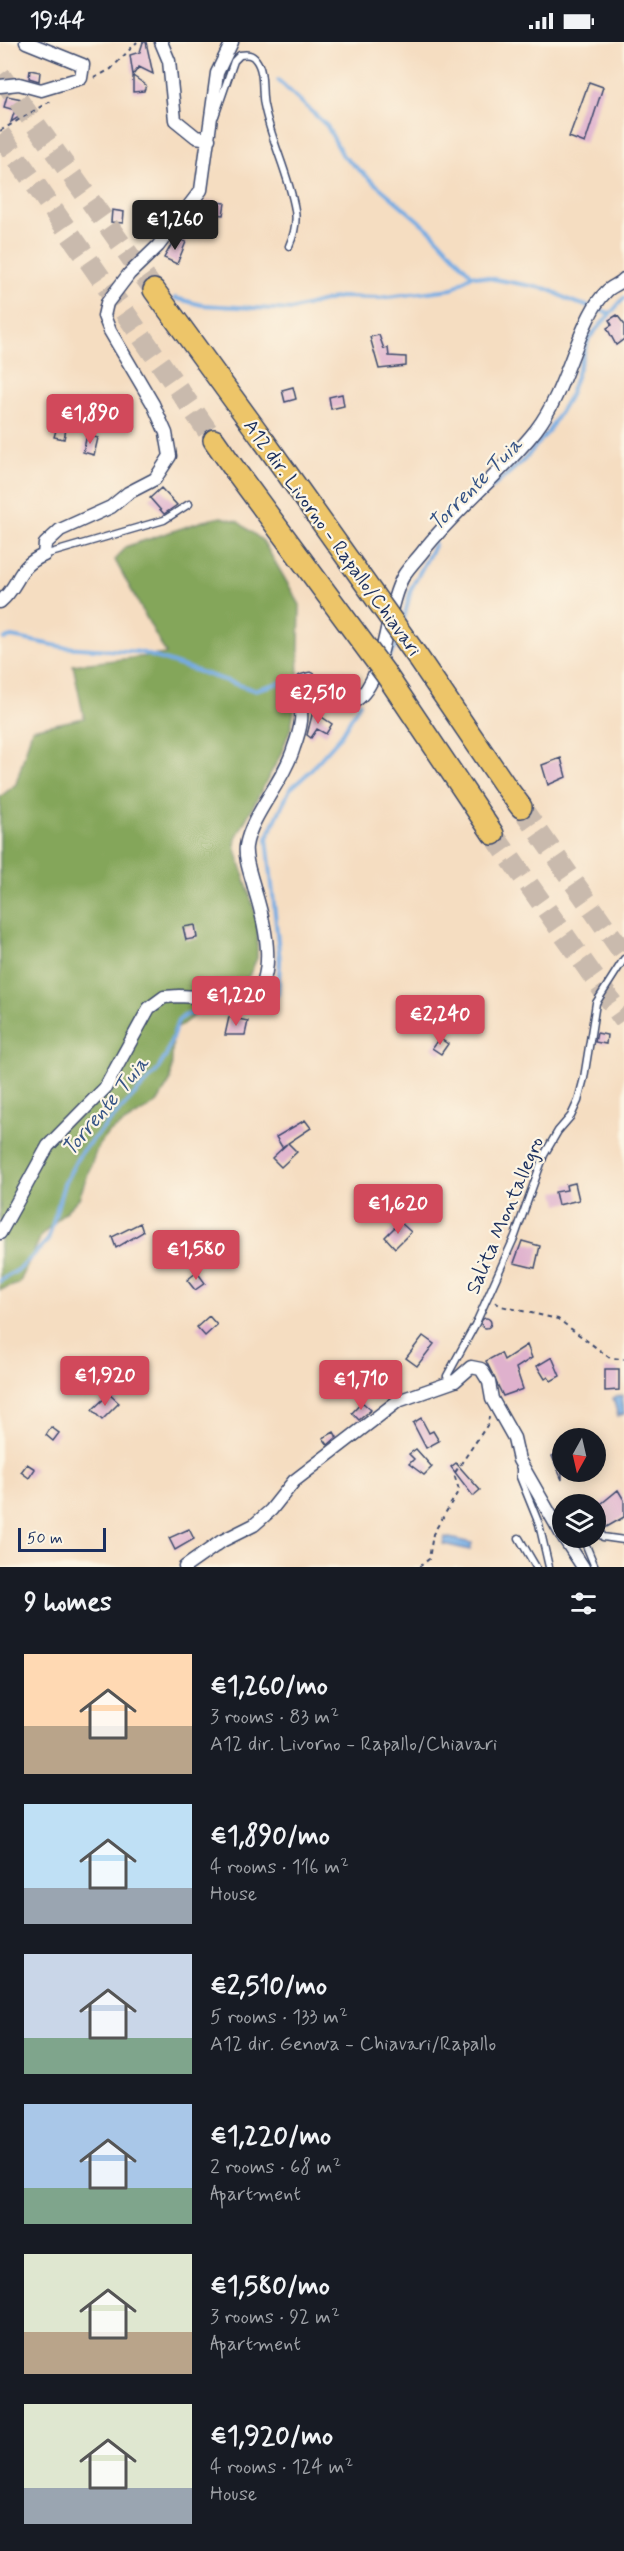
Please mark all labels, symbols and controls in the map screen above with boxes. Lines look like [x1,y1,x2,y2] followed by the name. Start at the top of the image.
[30,7,85,35] text: 19:44
[126,200,224,251] pin: €1,260
[146,206,204,233] text: €1,260
[41,394,139,445] pin: €1,890
[60,400,120,427] text: €1,890
[236,414,427,662] street label: A12 dir. Livorno - Rapallo/Chiavari
[423,431,530,538] water label: Torrente Tuia
[269,674,367,725] pin: €2,510
[290,680,346,707] text: €2,510
[187,976,285,1027] pin: €1,220
[206,982,266,1009] text: €1,220
[391,995,489,1046] pin: €2,240
[410,1001,470,1028] text: €2,240
[56,1050,157,1162] water label: Torrente Tuia
[460,1133,551,1298] street label: Salita Montallegro
[349,1184,447,1235] pin: €1,620
[368,1190,428,1217] text: €1,620
[147,1230,245,1281] pin: €1,580
[166,1236,226,1263] text: €1,580
[56,1356,154,1407] pin: €1,920
[312,1360,410,1411] pin: €1,710
[74,1362,136,1389] text: €1,920
[333,1366,389,1393] text: €1,710
[552,1428,606,1482] north arrow
[552,1428,606,1548] map controls
[552,1494,606,1548] button: layers
[18,1525,106,1552] scale bar
[27,1528,63,1549] text: 50 m
[24,1586,112,1620] text: 9 homes
[567,1587,600,1620] icon: filters
[210,1670,328,1704] text: €1,260/mo
[72,1678,144,1750] icon: home
[210,1704,339,1731] text: 3 rooms · 83 m²
[210,1731,497,1758] text: A12 dir. Livorno - Rapallo/Chiavari
[210,1820,330,1854] text: €1,890/mo
[72,1828,144,1900] icon: home
[210,1854,349,1881] text: 4 rooms · 116 m²
[210,1881,257,1908] text: House
[210,1970,327,2004] text: €2,510/mo
[72,1978,144,2050] icon: home
[210,2004,348,2031] text: 5 rooms · 133 m²
[210,2031,496,2058] text: A12 dir. Genova - Chiavari/Rapallo
[210,2120,331,2154] text: €1,220/mo
[72,2128,144,2200] icon: home
[210,2154,341,2181] text: 2 rooms · 68 m²
[210,2181,301,2208] text: Apartment
[210,2270,330,2304] text: €1,580/mo
[72,2278,144,2350] icon: home
[210,2304,340,2331] text: 3 rooms · 92 m²
[210,2331,301,2358] text: Apartment
[210,2420,333,2454] text: €1,920/mo
[72,2428,144,2500] icon: home
[210,2454,353,2481] text: 4 rooms · 124 m²
[210,2481,257,2508] text: House

